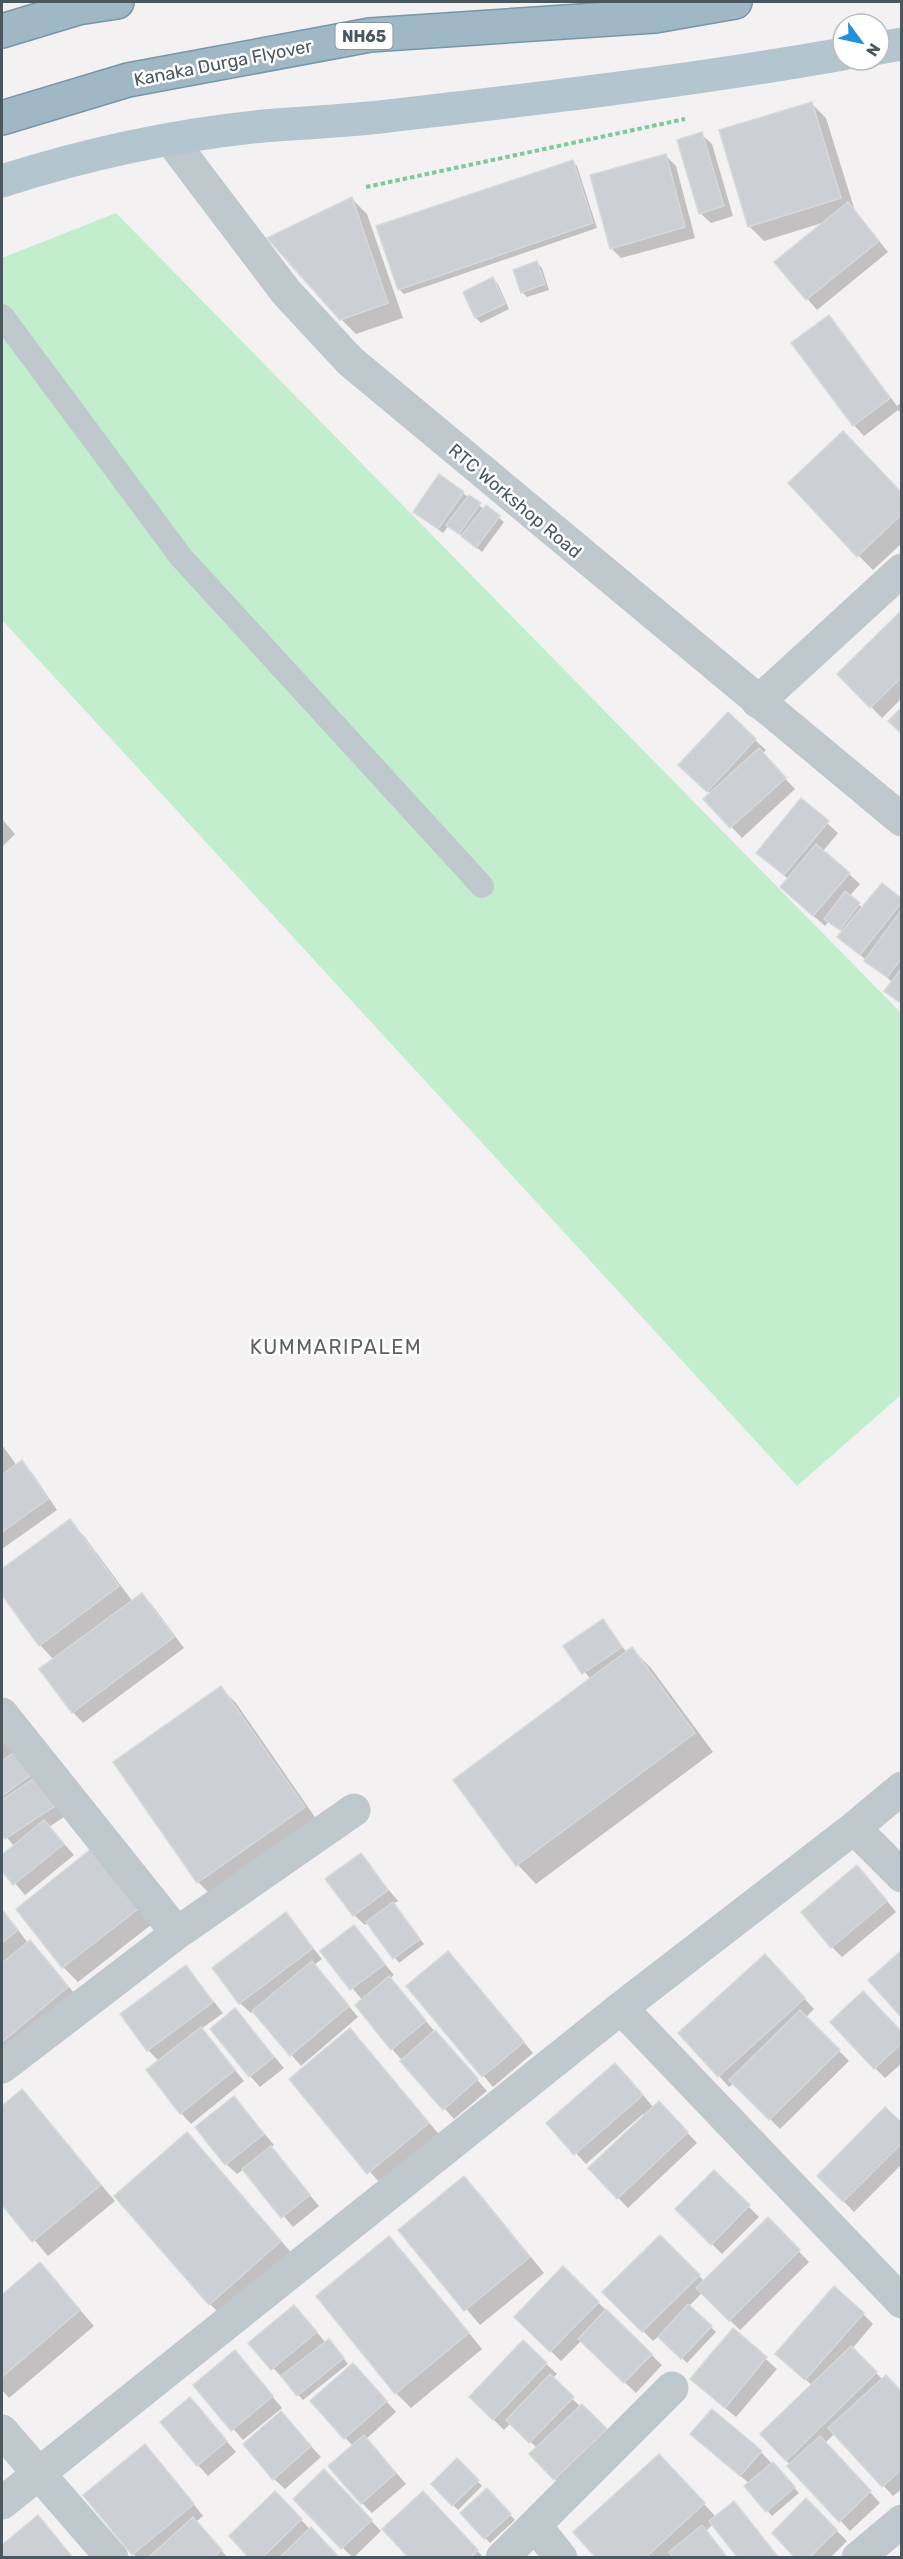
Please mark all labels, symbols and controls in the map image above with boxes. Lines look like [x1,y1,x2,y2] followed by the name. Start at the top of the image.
[831,12,891,72] north arrow
[336,23,392,49] road number: NH65
[132,35,314,91] street label: Kanaka Durga Flyover
[862,40,884,60] text: N
[444,439,586,563] street label: RTC Workshop Road
[250,1335,422,1359] district label: KUMMARIPALEM

